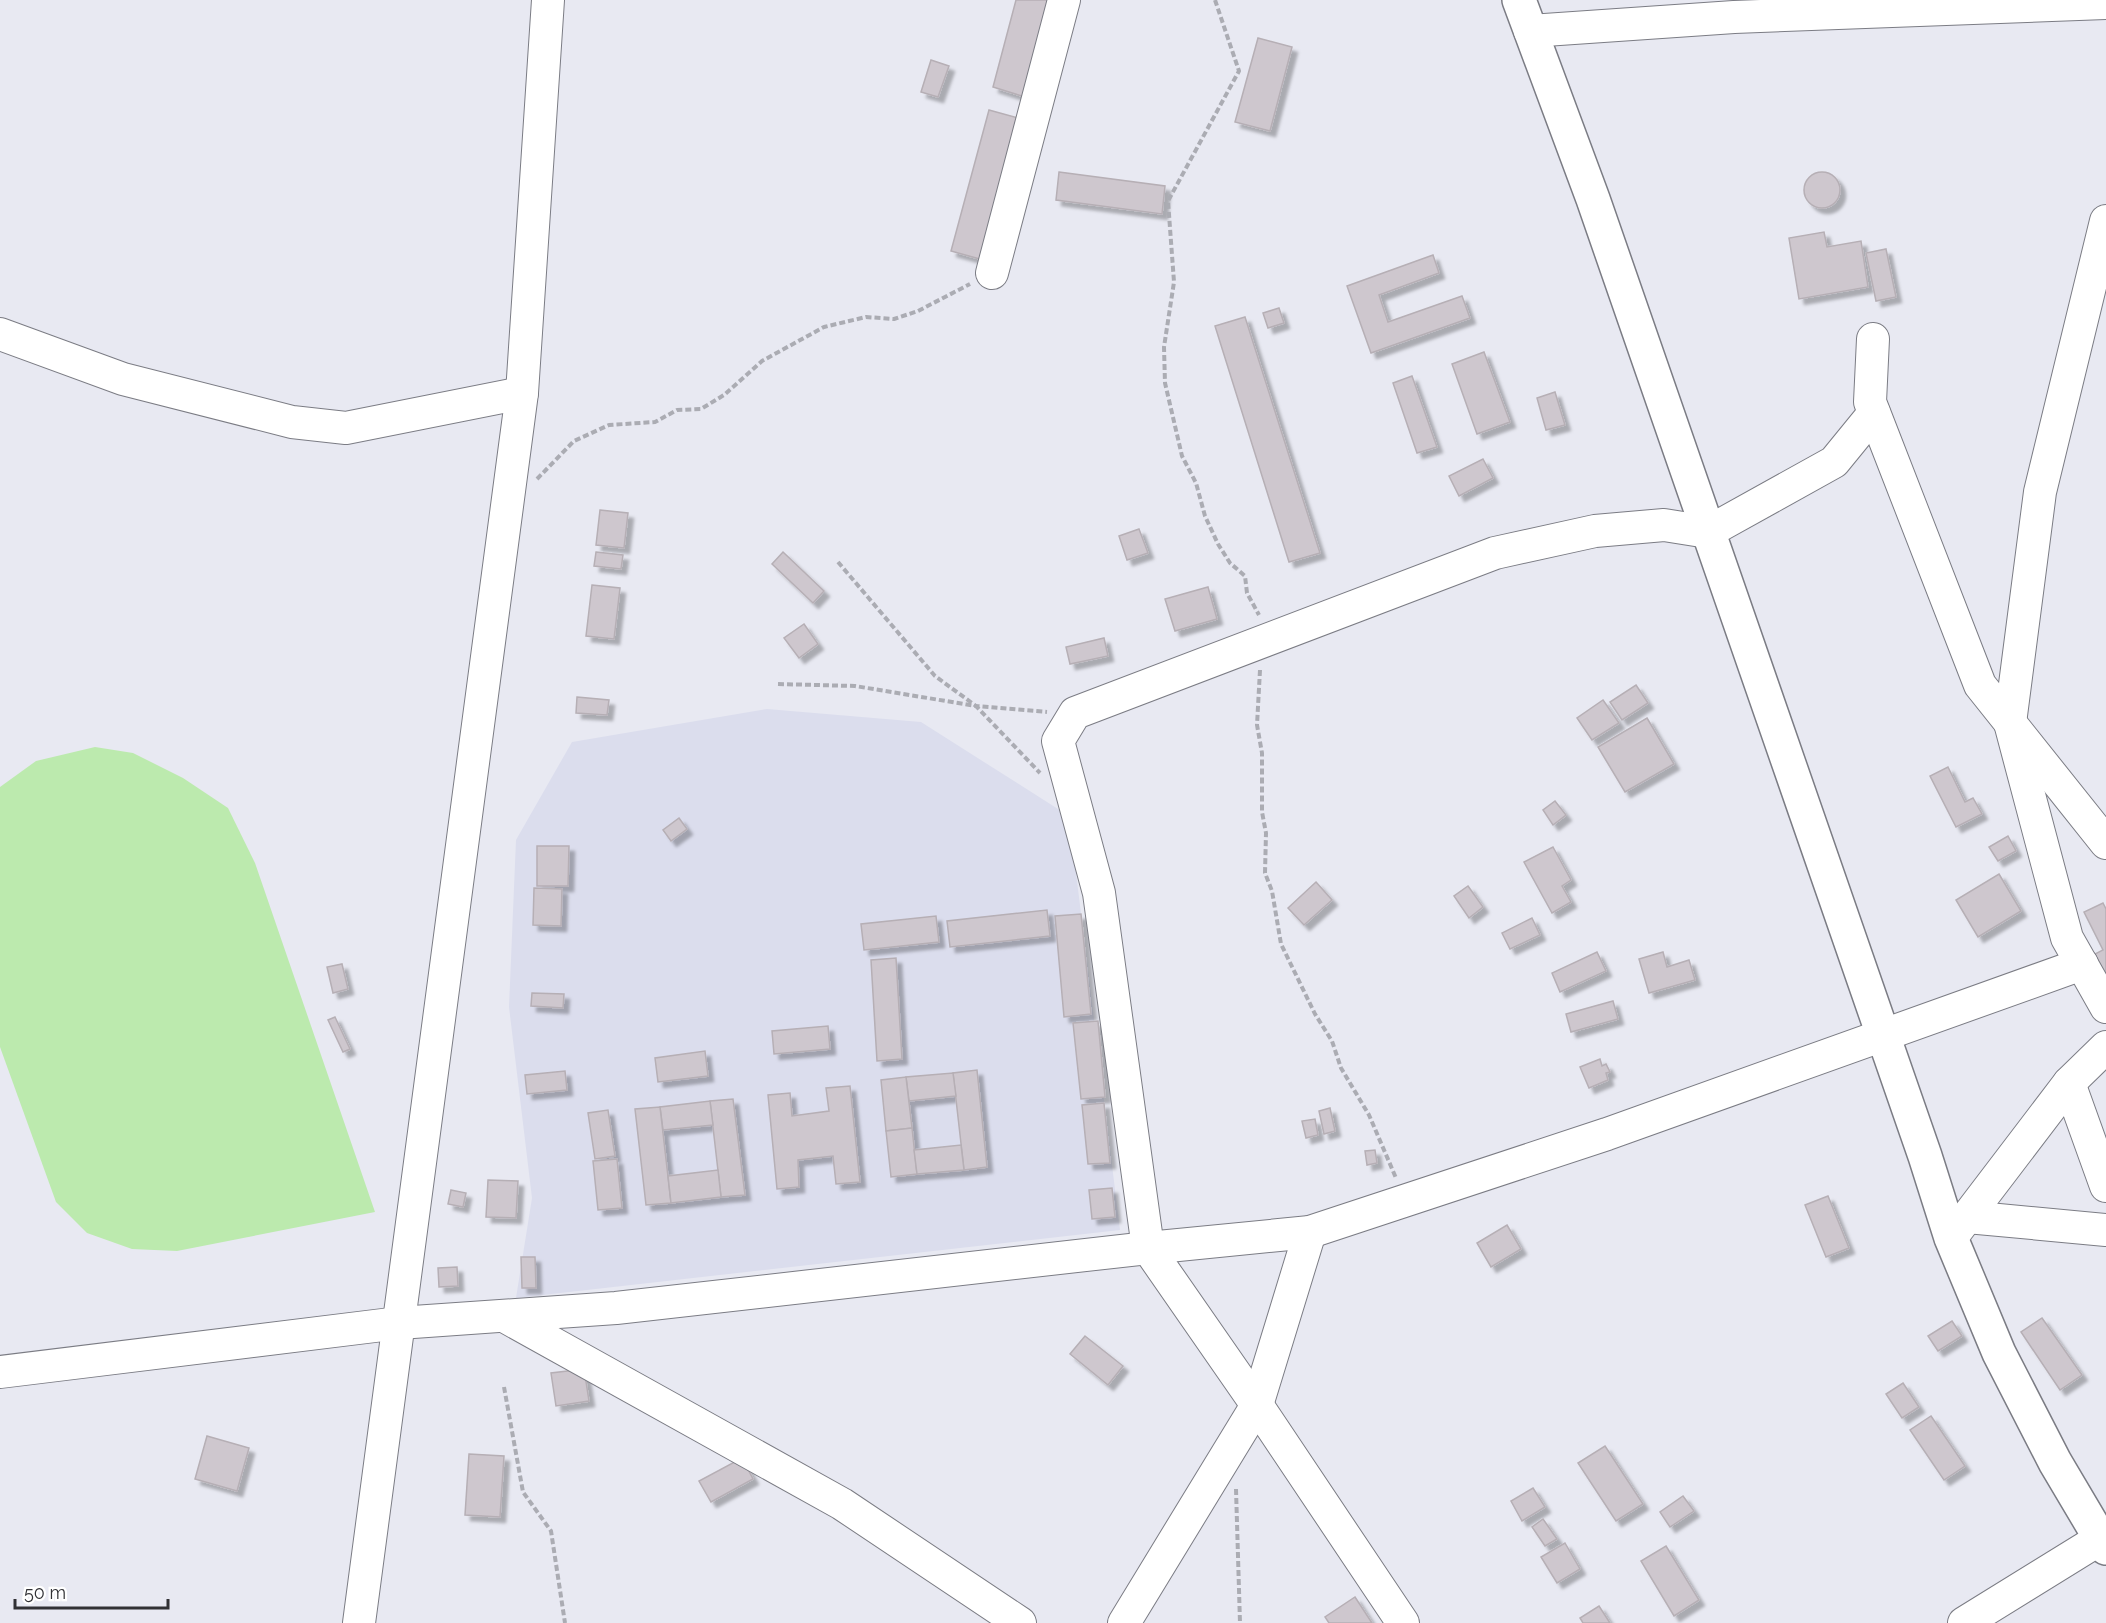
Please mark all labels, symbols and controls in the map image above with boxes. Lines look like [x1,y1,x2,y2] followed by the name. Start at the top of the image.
[15,1572,168,1610] scale bar
[24,1582,66,1603] text: 50 m

